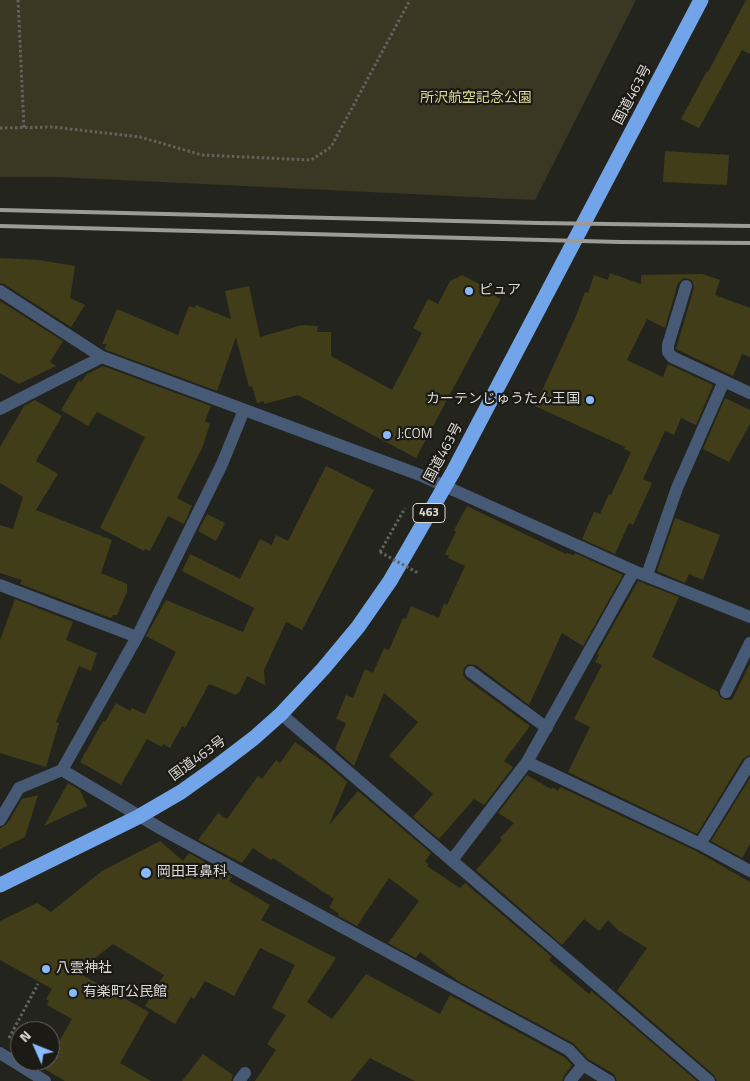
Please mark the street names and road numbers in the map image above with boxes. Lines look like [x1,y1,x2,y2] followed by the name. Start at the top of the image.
[610,62,656,128] street label: 国道463号
[421,420,467,486] street label: 国道463号
[413,503,445,522] road number: 463
[167,733,229,785] street label: 国道463号

